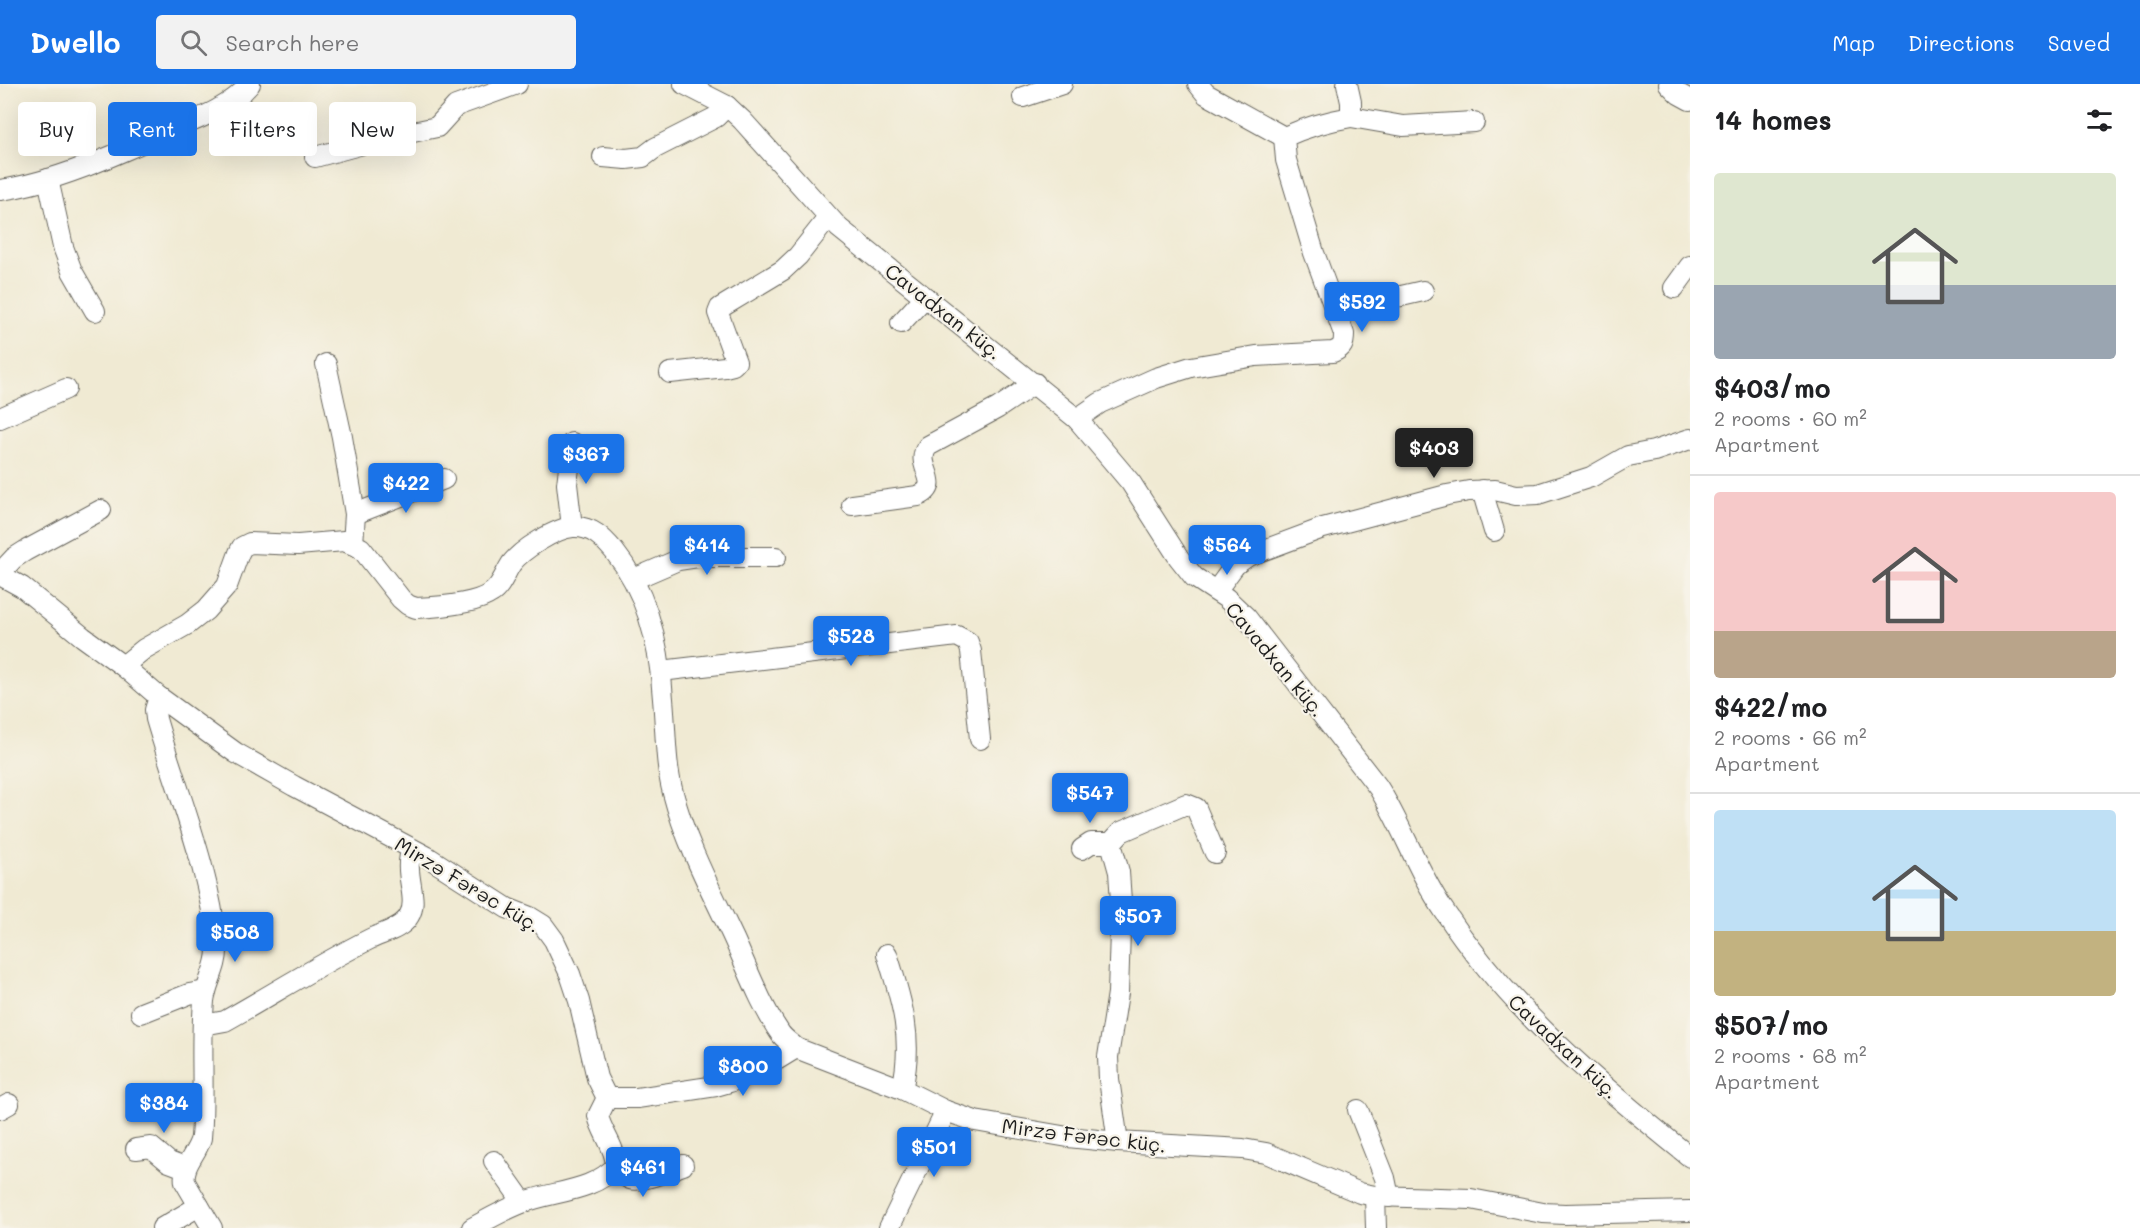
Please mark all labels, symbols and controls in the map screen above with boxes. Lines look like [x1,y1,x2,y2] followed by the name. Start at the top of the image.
[156,15,576,69] search box
[30,24,120,60] text: Dwello
[177,26,210,59] icon: search
[225,28,359,57] text: Search here
[1832,29,1875,56] text: Map
[1908,29,2015,56] text: Directions
[2048,29,2110,56] text: Saved
[18,102,96,156] chip: Buy
[108,102,197,156] chip: Rent
[209,102,317,156] chip: Filters
[329,102,416,156] chip: New
[1714,103,1832,137] text: 14 homes
[2083,104,2116,137] icon: filters
[1861,212,1969,320] icon: home
[880,257,1008,365] street label: Cavadxan küç.
[1326,282,1398,333] pin: $592
[1338,288,1386,314] text: $592
[1714,371,1830,405] text: $403/mo
[1714,405,1867,431] text: 2 rooms · 60 m²
[1398,428,1470,479] pin: $403
[1714,431,1820,457] text: Apartment
[550,434,622,485] pin: $367
[1409,434,1459,460] text: $403
[562,440,610,466] text: $367
[370,463,442,514] pin: $422
[382,469,430,495] text: $422
[671,525,743,576] pin: $414
[1191,525,1263,576] pin: $564
[684,531,730,557] text: $414
[1203,531,1251,557] text: $564
[1861,531,1969,639] icon: home
[1220,596,1332,722] street label: Cavadxan küç.
[815,616,887,667] pin: $528
[827,622,875,648] text: $528
[1714,690,1827,724] text: $422/mo
[1714,724,1867,750] text: 2 rooms · 66 m²
[1714,750,1820,776] text: Apartment
[1054,773,1126,824] pin: $547
[1066,779,1114,805] text: $547
[390,830,546,938] street label: Mirzə Fərəc küç.
[1861,849,1969,957] icon: home
[1102,896,1174,947] pin: $507
[1114,902,1162,928] text: $507
[199,912,271,963] pin: $508
[210,918,260,944] text: $508
[1503,988,1625,1104] street label: Cavadxan küç.
[1714,1008,1828,1042] text: $507/mo
[1714,1042,1867,1068] text: 2 rooms · 68 m²
[707,1046,779,1097] pin: $800
[718,1052,768,1078] text: $800
[1714,1068,1820,1094] text: Apartment
[128,1083,200,1134] pin: $384
[139,1089,189,1115] text: $384
[1000,1112,1168,1158] street label: Mirzə Fərəc küç.
[898,1127,970,1178] pin: $501
[911,1133,957,1159] text: $501
[607,1147,679,1198] pin: $461
[620,1153,666,1179] text: $461

